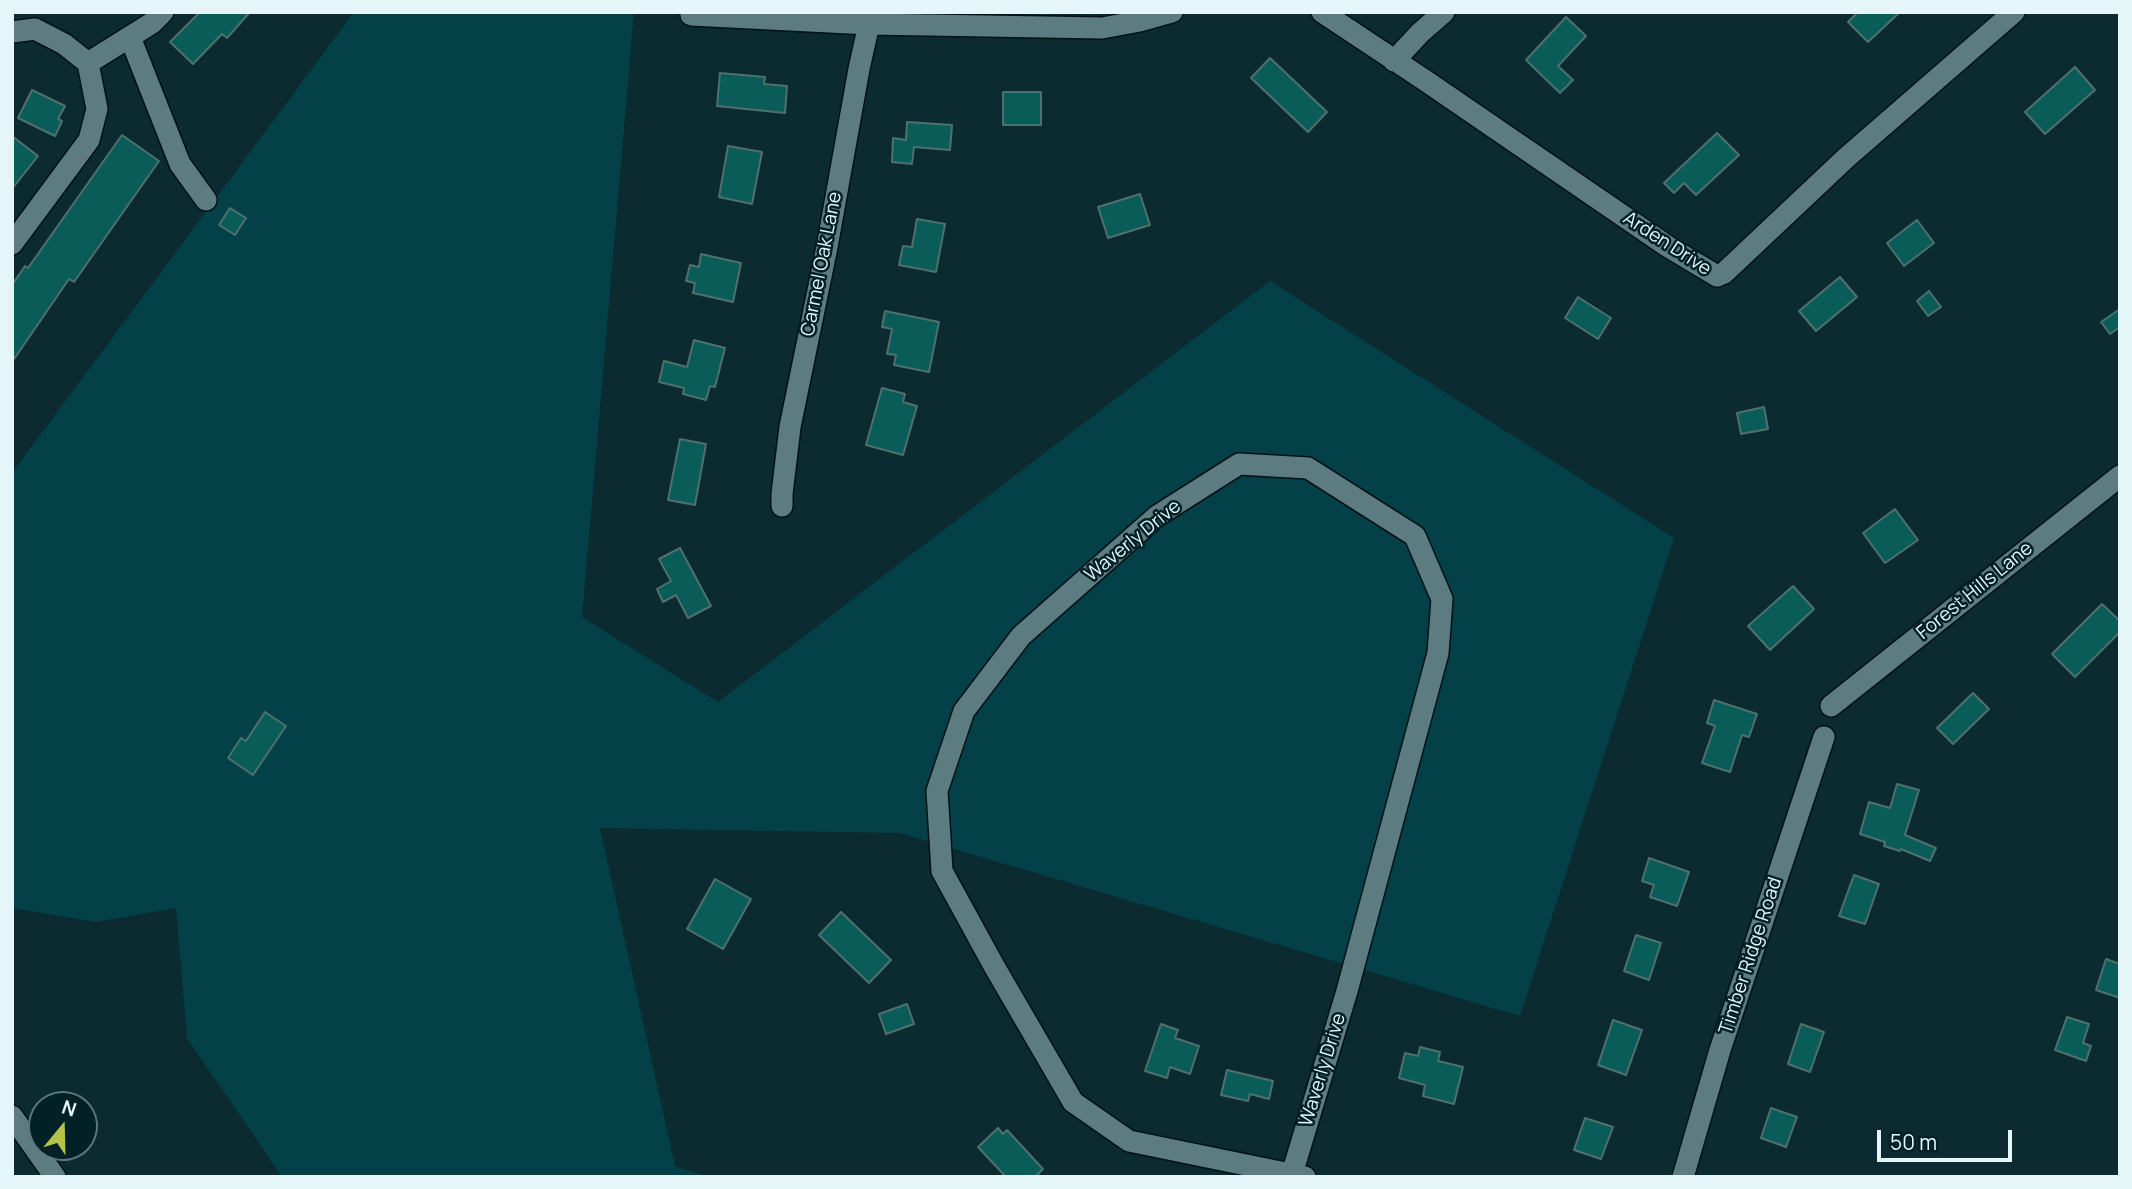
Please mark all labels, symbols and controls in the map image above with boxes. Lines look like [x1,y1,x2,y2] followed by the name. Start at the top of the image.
[797,190,847,338] street label: Carmel Oak Lane
[1619,207,1715,281] street label: Arden Drive
[1080,495,1186,587] street label: Waverly Drive
[1913,537,2037,645] street label: Forest Hills Lane
[1715,875,1787,1037] street label: Timber Ridge Road
[1295,1011,1351,1129] street label: Waverly Drive
[28,1091,98,1161] north arrow
[58,1094,80,1123] text: N
[1880,1116,2015,1160] scale bar
[1890,1128,1937,1156] text: 50 m

